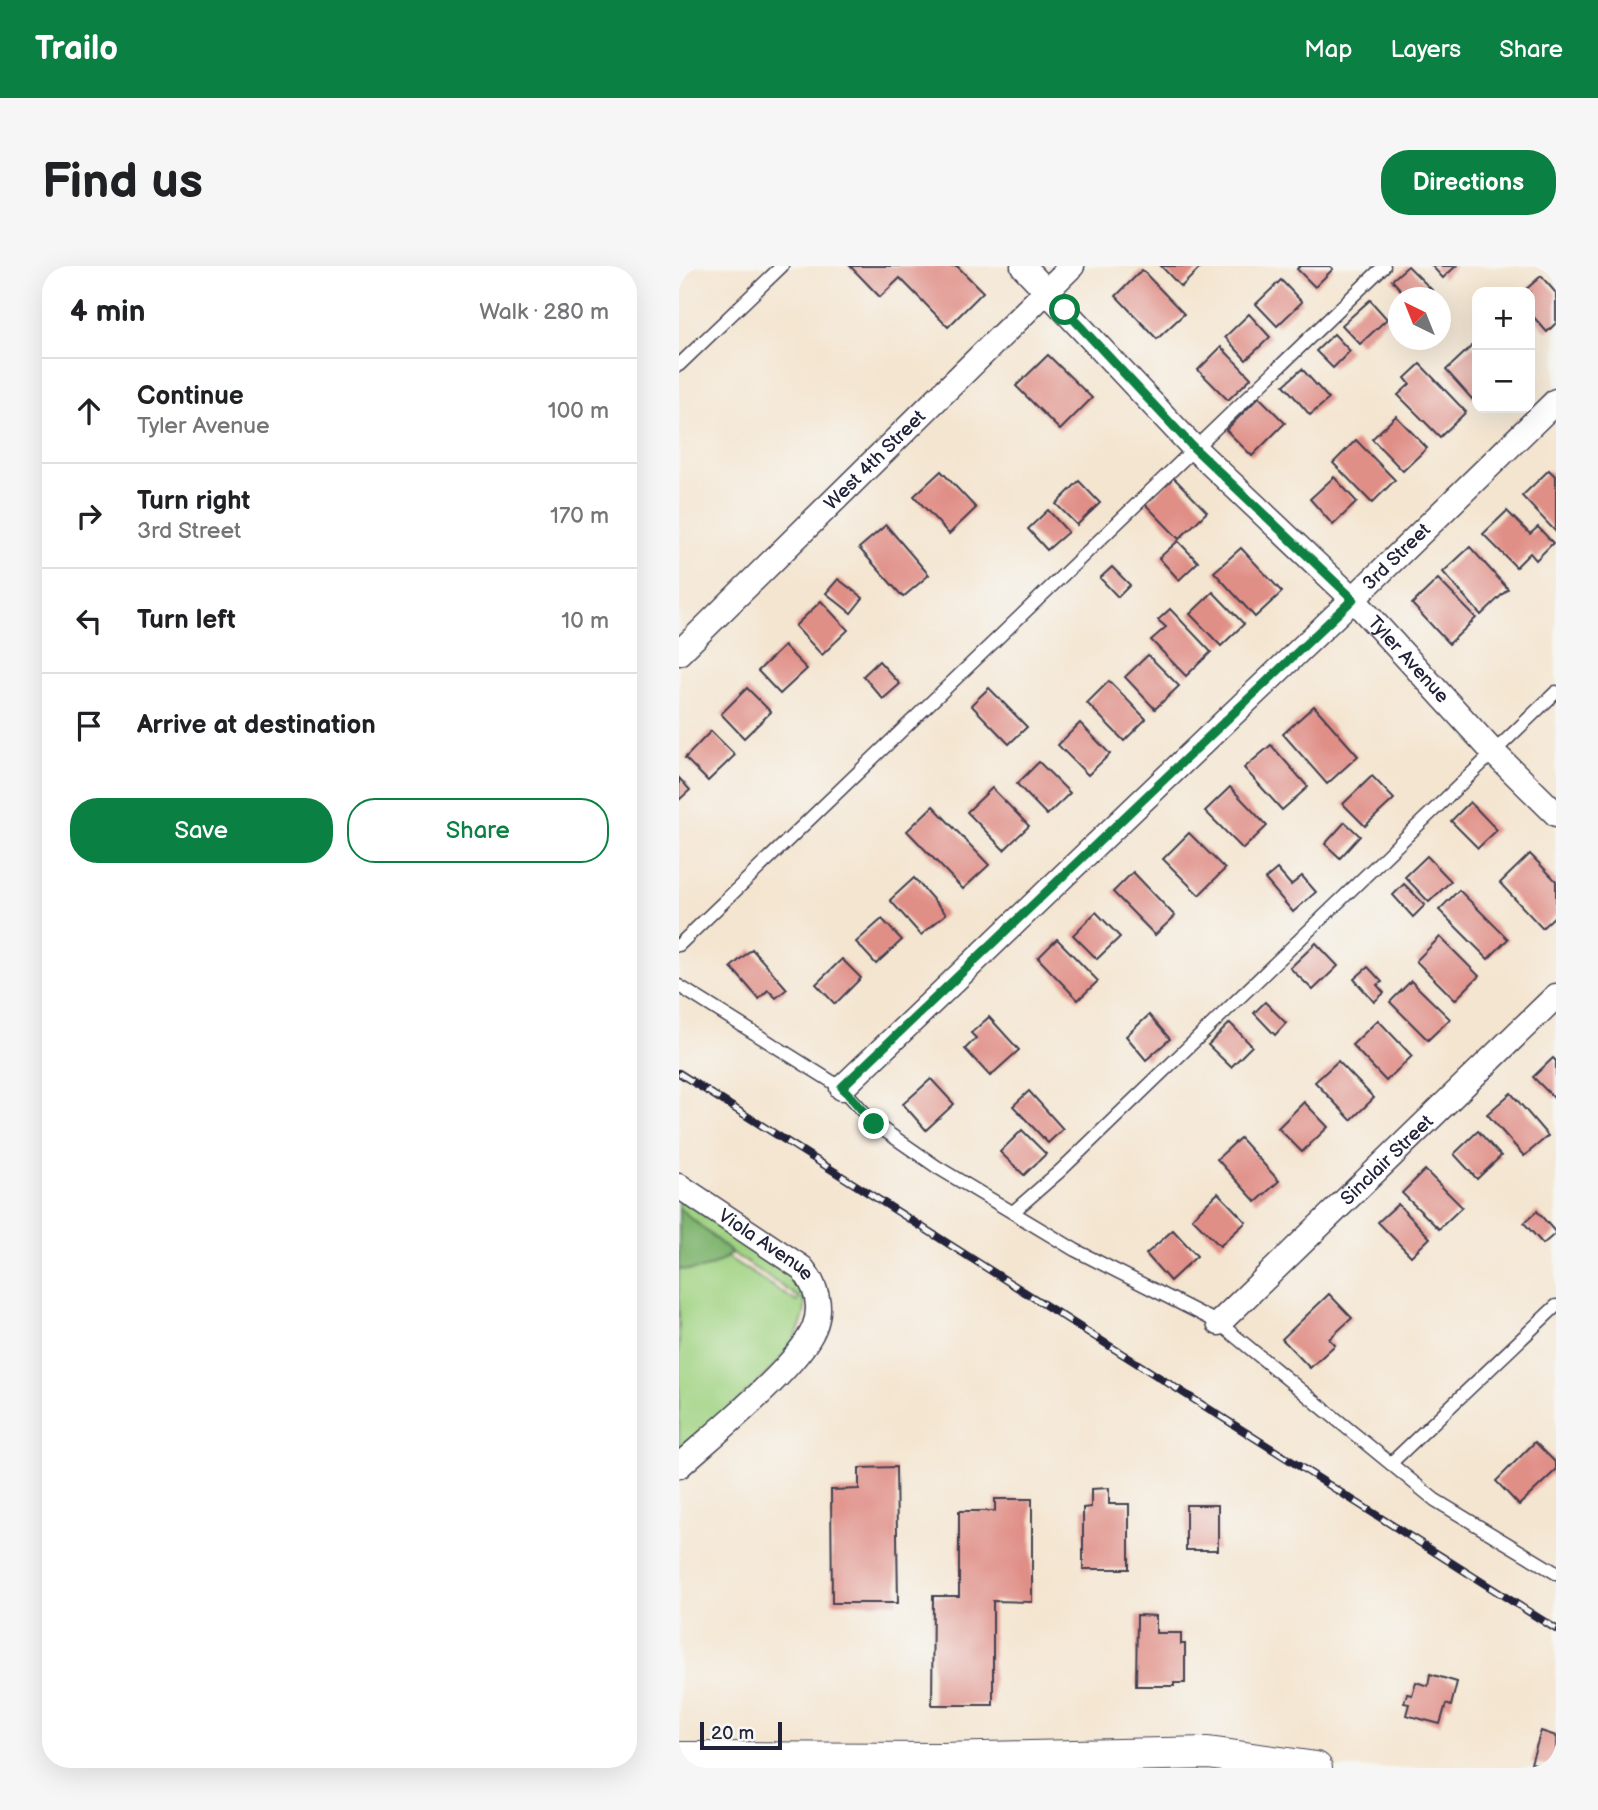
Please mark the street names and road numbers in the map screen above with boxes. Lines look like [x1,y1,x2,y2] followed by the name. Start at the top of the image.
[820,405,930,515] street label: West 4th Street
[1358,518,1435,595] street label: 3rd Street
[1363,611,1454,708] street label: Tyler Avenue
[1336,1110,1438,1210] street label: Sinclair Street
[714,1204,819,1285] street label: Viola Avenue

